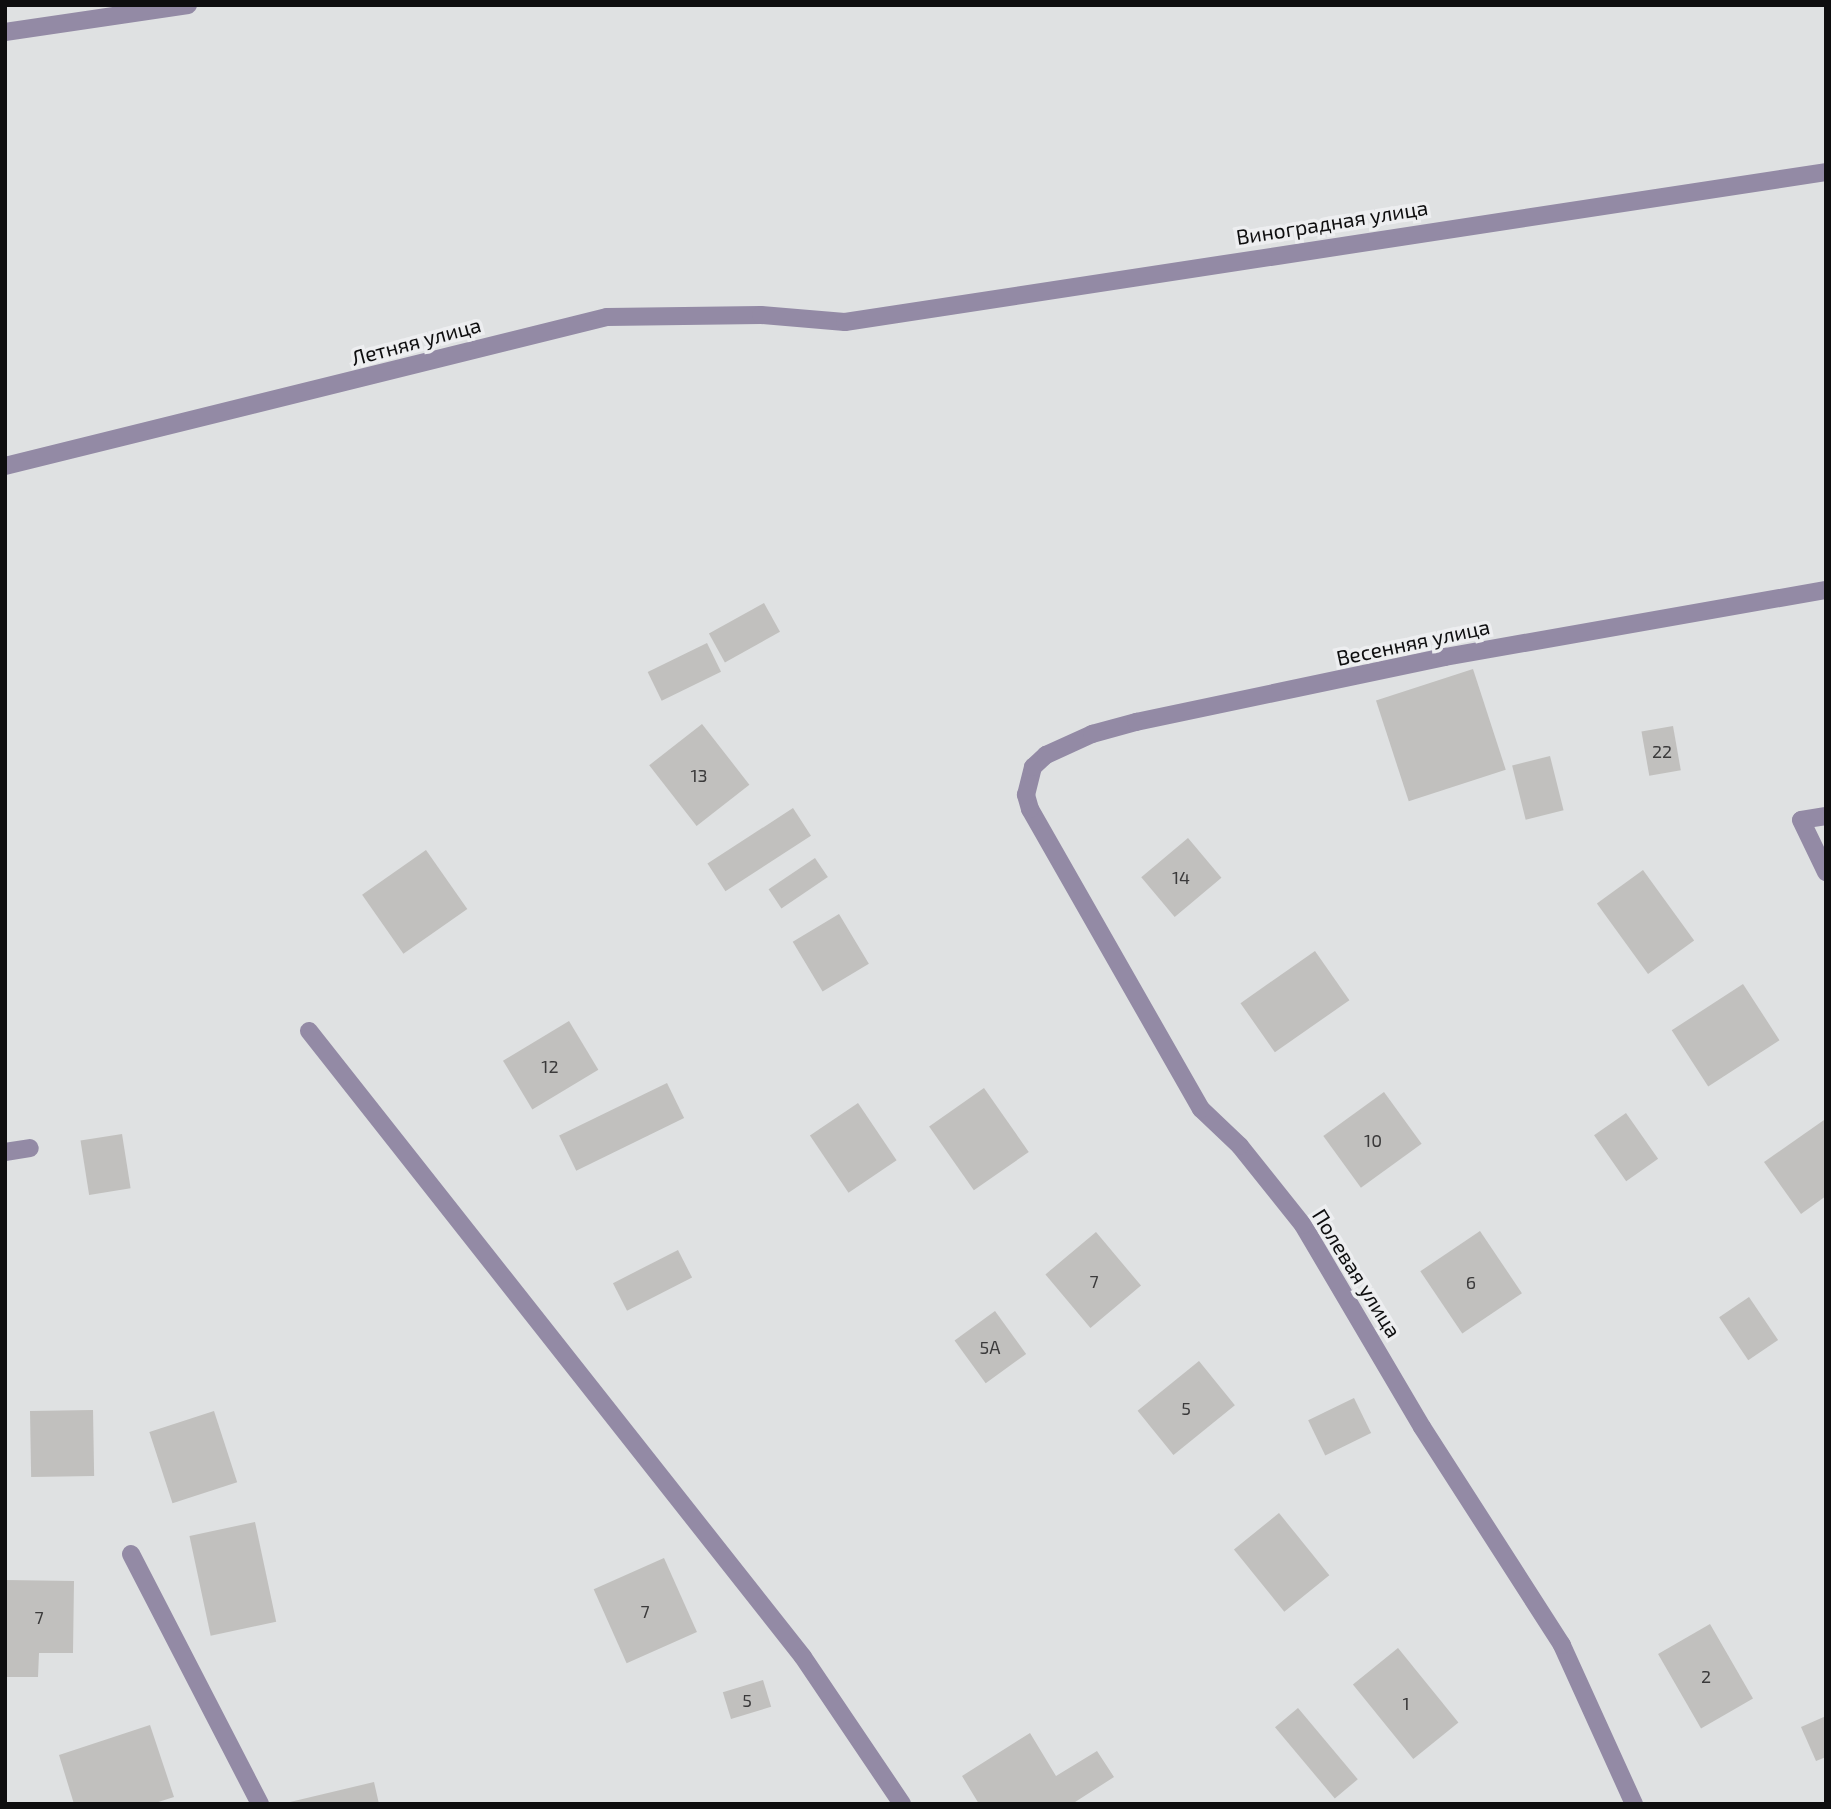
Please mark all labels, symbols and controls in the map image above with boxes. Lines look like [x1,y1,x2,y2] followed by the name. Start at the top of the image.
[1234,194,1430,250] street label: Виноградная улица
[348,312,484,370] street label: Летняя улица
[1334,613,1492,671] street label: Весенняя улица
[1652,740,1672,762] house number: 22
[690,764,708,786] house number: 13
[1172,866,1190,888] house number: 14
[541,1055,559,1077] house number: 12
[1364,1129,1382,1151] house number: 10
[1307,1204,1407,1342] street label: Полевая улица
[1089,1270,1099,1292] house number: 7
[1466,1271,1476,1293] house number: 6
[980,1336,1000,1358] house number: 5А
[1181,1397,1191,1419] house number: 5
[640,1600,650,1622] house number: 7
[34,1606,44,1628] house number: 7
[1701,1665,1711,1687] house number: 2
[742,1689,752,1711] house number: 5
[1402,1692,1410,1714] house number: 1

